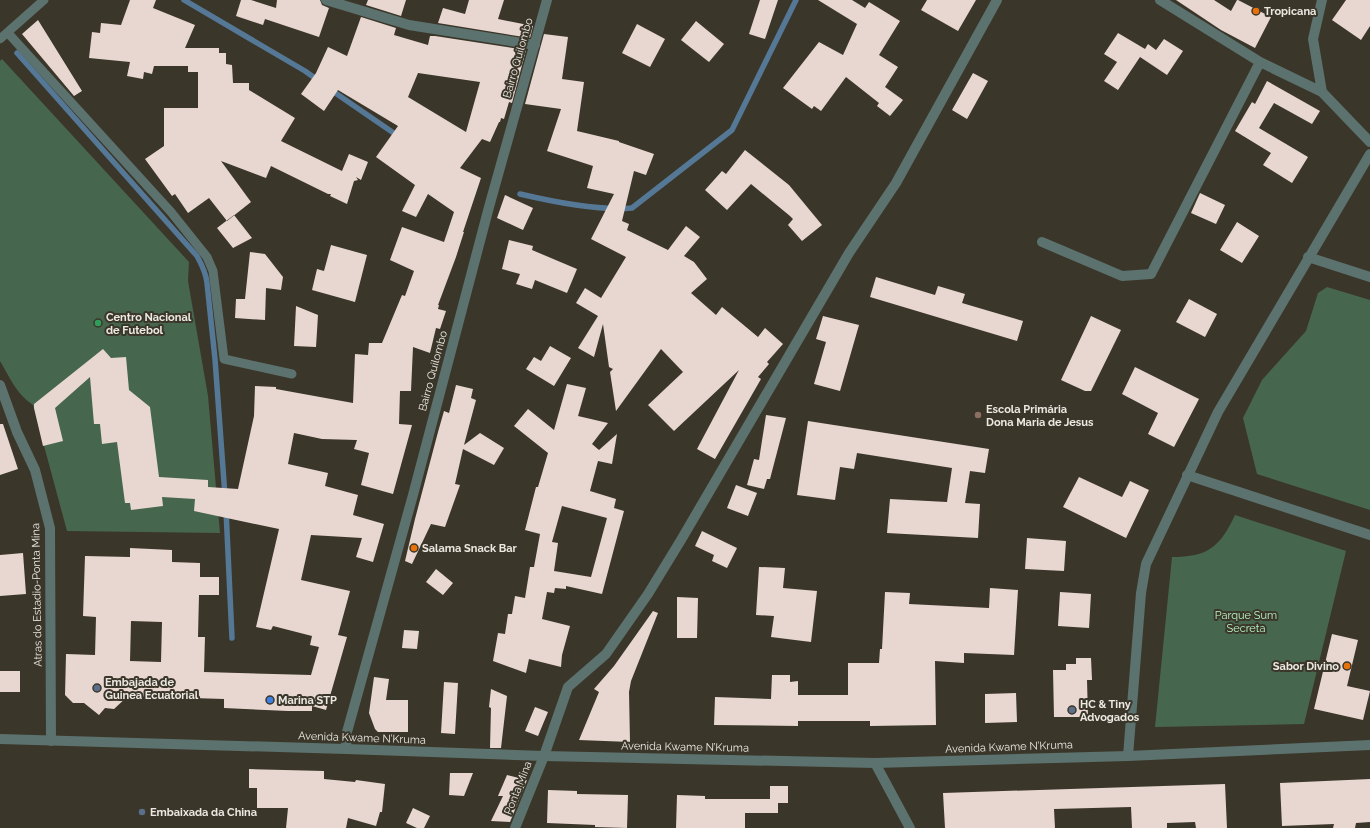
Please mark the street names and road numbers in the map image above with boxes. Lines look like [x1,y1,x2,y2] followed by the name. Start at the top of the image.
[500,16,536,100] street label: Bairro Quilombo
[416,329,450,413] street label: Bairro Quilombo
[29,523,45,667] street label: Atras do Estadio-Ponta Mina
[298,729,426,747] street label: Avenida Kwame N’Kruma
[945,738,1073,756] street label: Avenida Kwame N’Kruma
[621,739,749,755] street label: Avenida Kwame N’Kruma
[501,759,535,817] street label: Ponta Mina

